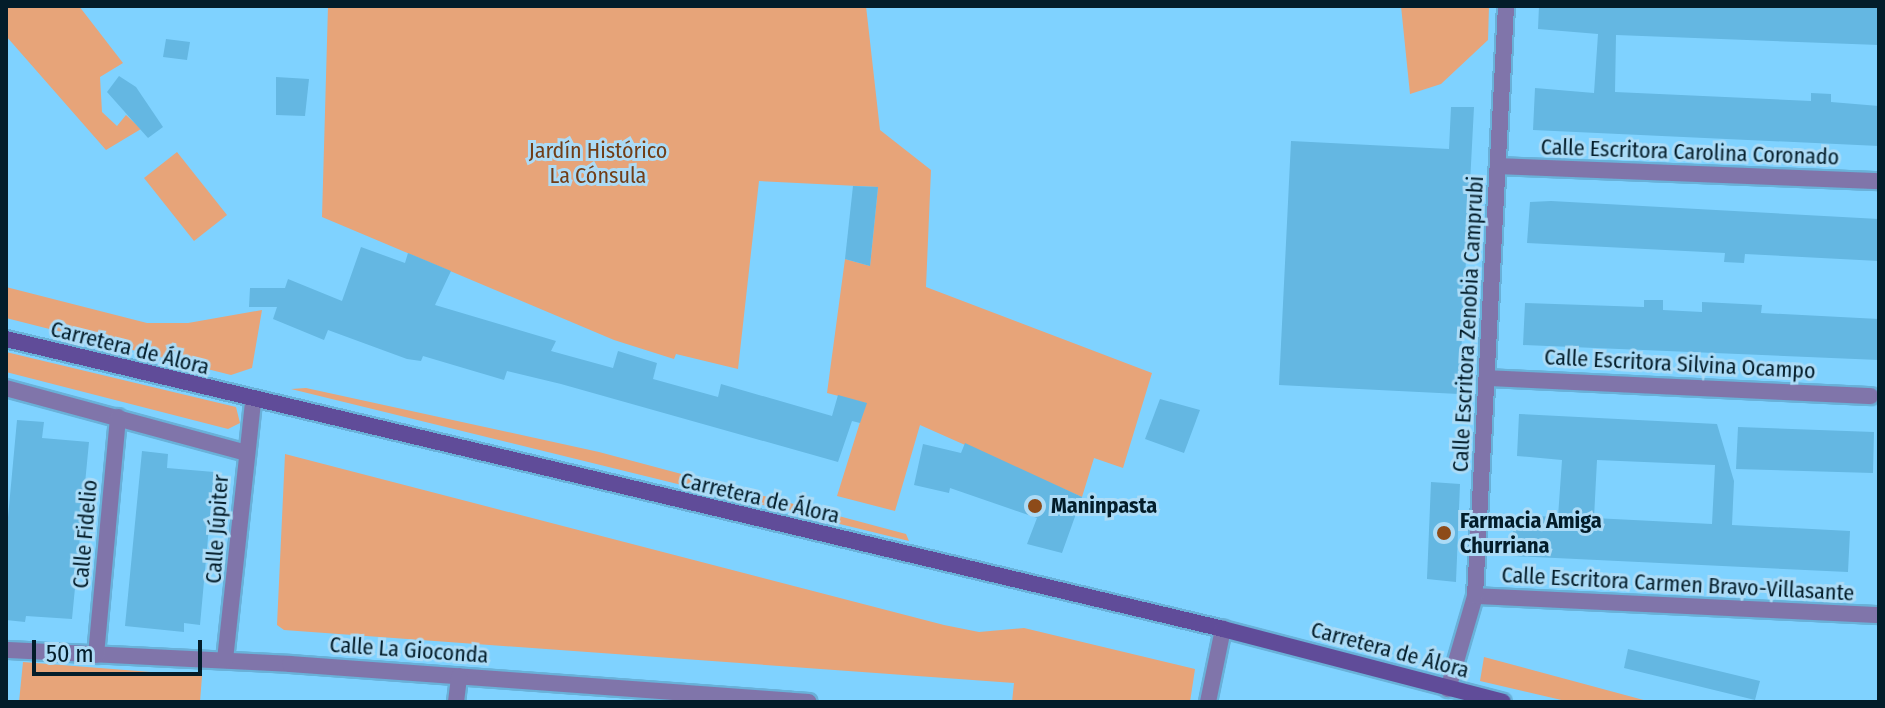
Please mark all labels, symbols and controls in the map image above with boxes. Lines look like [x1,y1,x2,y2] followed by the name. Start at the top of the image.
[1540,134,1840,170] street label: Calle Escritora Carolina Coronado
[529,137,667,188] park label: Jardín Histórico La Cónsula
[1447,175,1489,473] street label: Calle Escritora Zenobia Camprubi
[48,316,212,380] street label: Carretera de Álora
[1544,344,1816,384] street label: Calle Escritora Silvina Ocampo
[678,467,842,529] street label: Carretera de Álora
[200,474,234,584] street label: Calle Júpiter
[67,478,103,590] street label: Calle Fidelio
[1051,493,1157,519] place label: Maninpasta
[1026,497,1044,515] marker: Maninpasta
[1460,507,1602,558] place label: Farmacia Amiga Churriana
[1435,524,1453,542] marker: Farmacia Amiga Churriana
[1501,562,1855,606] street label: Calle Escritora Carmen Bravo-Villasante
[1308,616,1472,684] street label: Carretera de Álora
[36,624,206,674] scale bar
[329,631,489,669] street label: Calle La Gioconda
[46,640,94,668] text: 50 m

